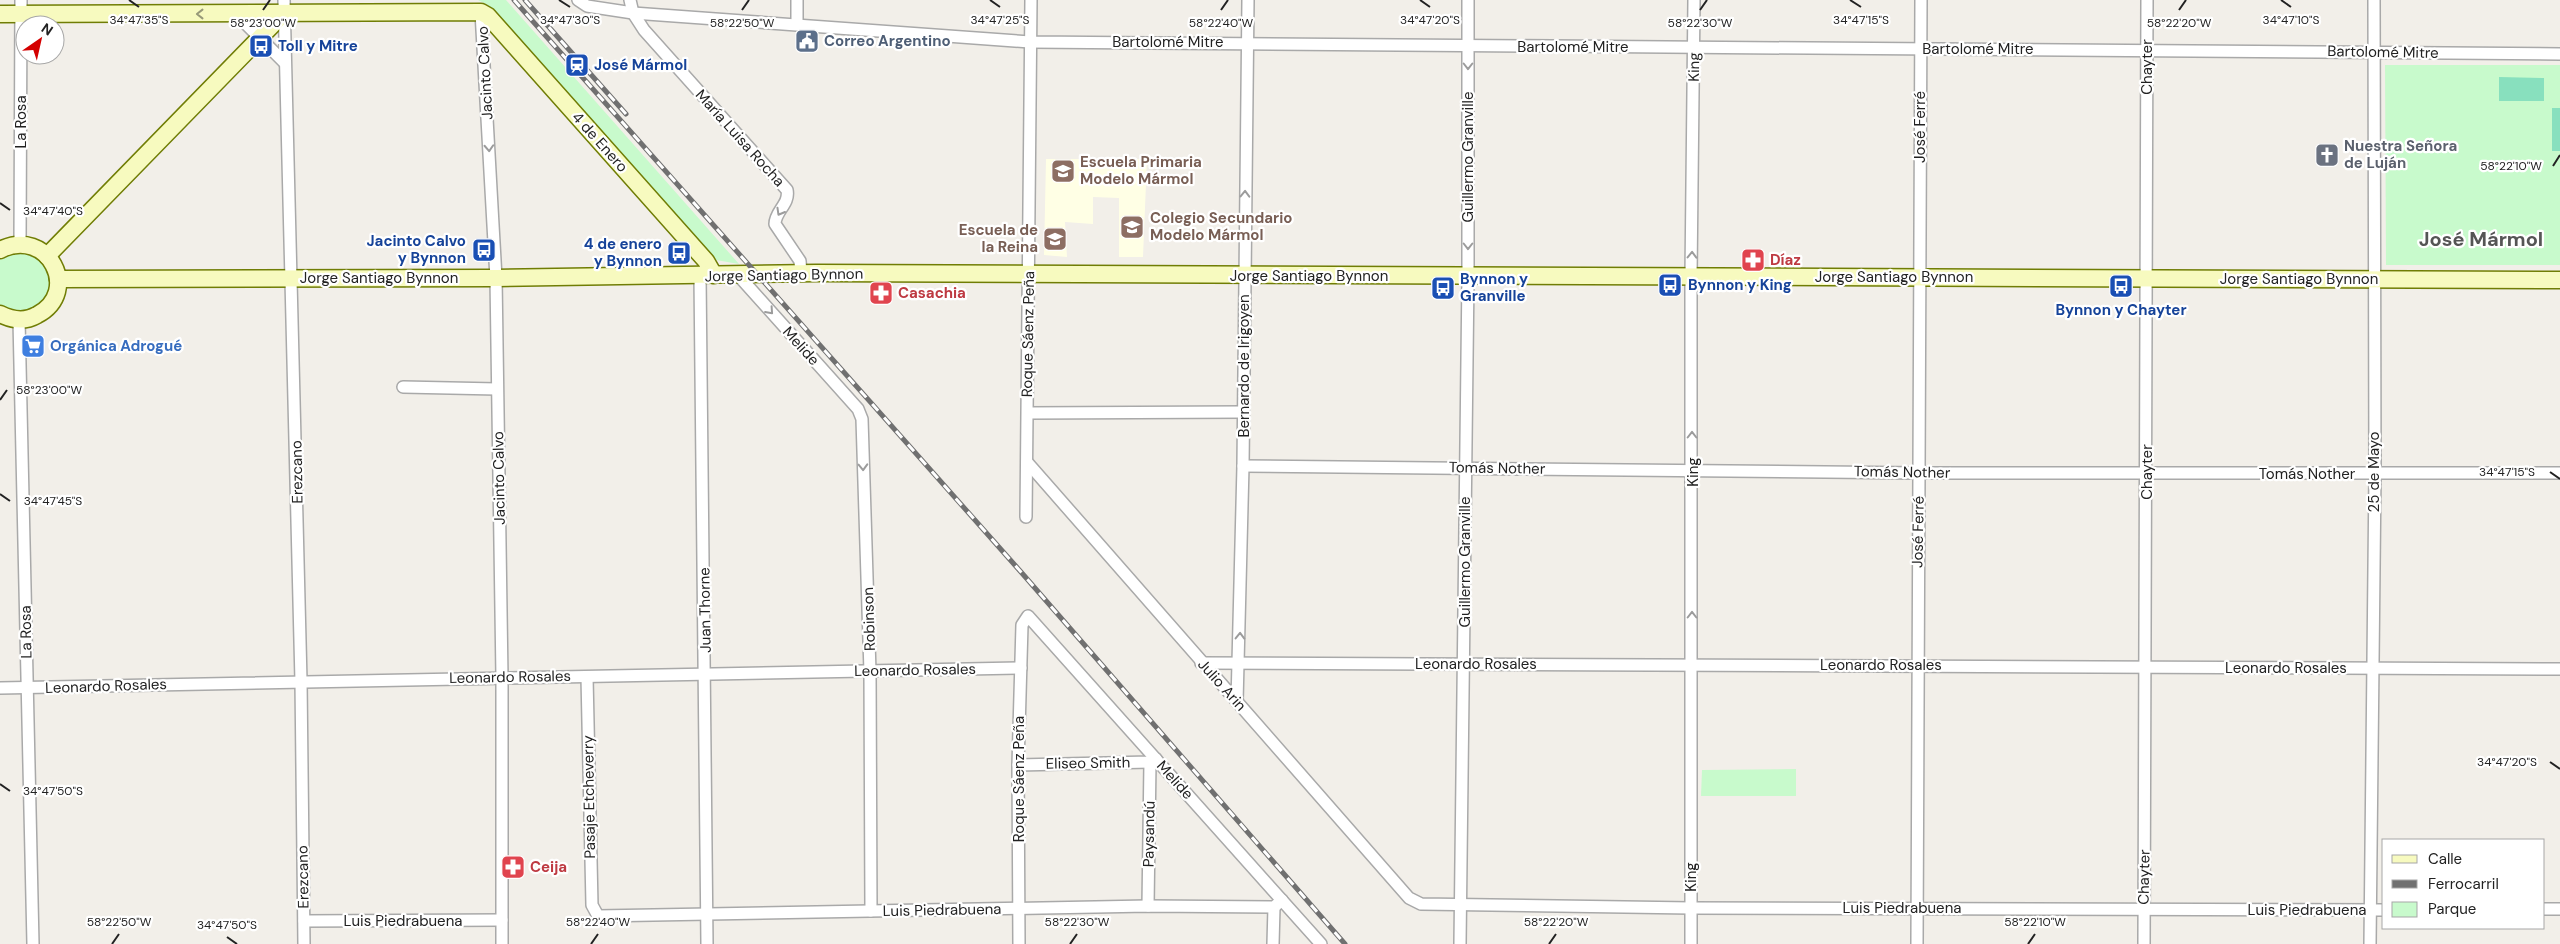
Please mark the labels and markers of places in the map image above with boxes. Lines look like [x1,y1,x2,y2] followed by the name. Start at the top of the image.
[794,28,820,54] public building icon: Correo Argentino
[824,31,951,51] place label: Correo Argentino
[248,33,274,59] bus stop icon: Toll y Mitre
[278,36,358,56] place label: Toll y Mitre
[564,52,590,78] station icon: José Mármol
[594,55,687,75] place label: José Mármol
[2344,136,2457,173] place label: Nuestra Señora de Luján
[2314,142,2340,168] church icon: Nuestra Señora de Luján
[1080,152,1202,189] place label: Escuela Primaria Modelo Mármol
[1050,158,1076,184] school or university icon: Escuela Primaria Modelo Mármol
[1150,208,1293,245] place label: Colegio Secundario Modelo Mármol
[1119,214,1145,240] school or university icon: Colegio Secundario Modelo Mármol
[959,220,1038,257] place label: Escuela de la Reina
[1042,226,1068,252] school or university icon: Escuela de la Reina
[367,231,466,268] place label: Jacinto Calvo y Bynnon
[584,234,662,271] place label: 4 de enero y Bynnon
[471,237,497,263] bus stop icon: Jacinto Calvo y Bynnon
[666,240,692,266] bus stop icon: 4 de enero y Bynnon
[1740,247,1766,273] pharmacy icon: Díaz
[1770,250,1801,270] place label: Díaz
[1460,269,1528,306] place label: Bynnon y Granville
[1657,272,1683,298] bus stop icon: Bynnon y King
[2108,273,2134,299] bus stop icon: Bynnon y Chayter
[1430,275,1456,301] bus stop icon: Bynnon y Granville
[1688,275,1792,295] place label: Bynnon y King
[868,280,894,306] pharmacy icon: Casachia
[898,283,966,303] place label: Casachia
[2055,300,2187,320] place label: Bynnon y Chayter
[20,333,46,359] supermarket icon: Orgánica Adrogué
[50,336,182,356] place label: Orgánica Adrogué
[500,854,526,880] pharmacy icon: Ceija
[530,857,567,877] place label: Ceija

